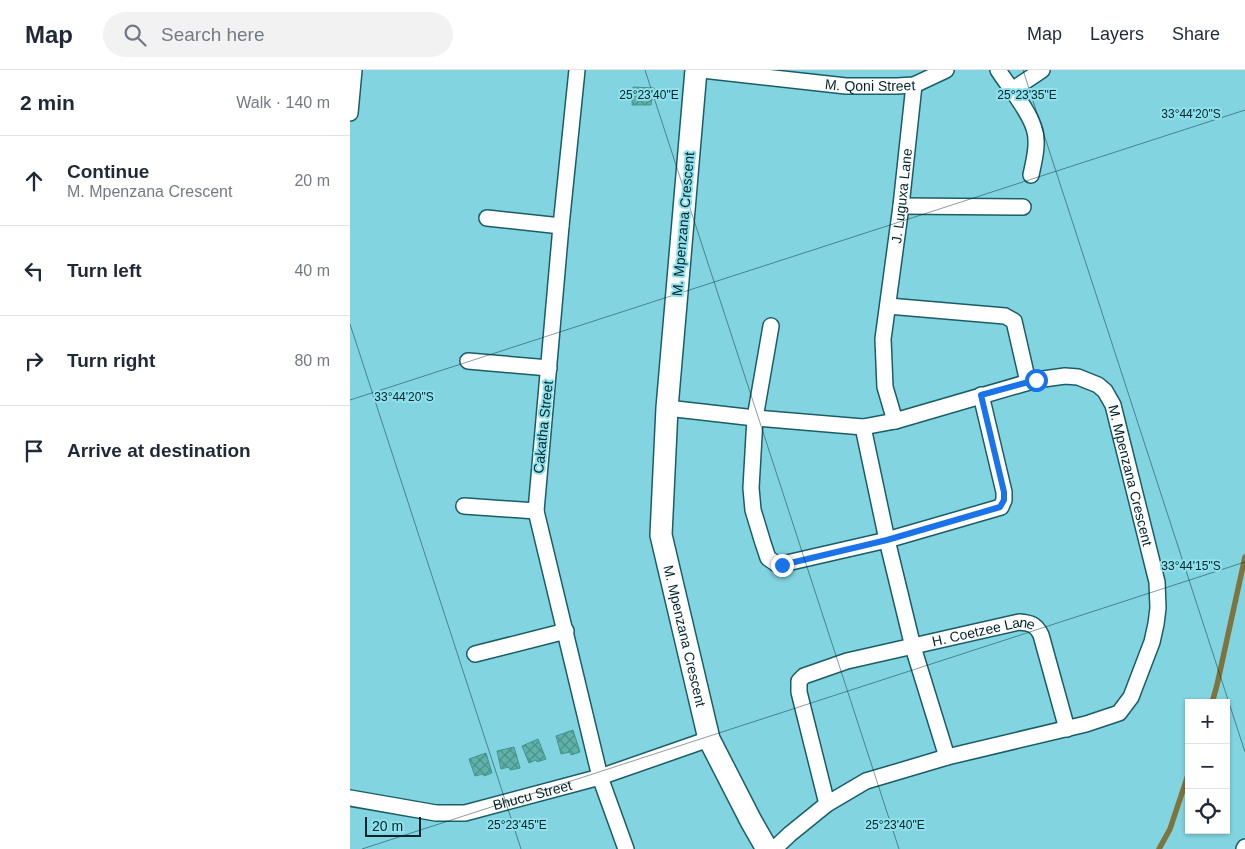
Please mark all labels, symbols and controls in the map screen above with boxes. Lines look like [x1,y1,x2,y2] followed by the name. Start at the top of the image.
[103,12,453,57] search box
[25,21,73,48] text: Map
[121,21,149,49] icon: search
[161,24,265,45] text: Search here
[1027,24,1062,44] text: Map
[1090,24,1144,44] text: Layers
[1172,24,1220,44] text: Share
[824,76,916,94] street label: M. Qoni Street
[619,88,679,102] text: 25°23'40"E
[997,88,1057,102] text: 25°23'35"E
[20,91,75,114] text: 2 min
[236,94,330,111] text: Walk · 140 m
[1161,107,1221,121] text: 33°44'20"S
[888,147,915,244] street label: J. Luguxa Lane
[669,151,697,297] street label: M. Mpenzana Crescent
[67,161,149,182] text: Continue
[20,167,48,195] icon: ahead
[294,172,330,189] text: 20 m
[67,183,232,200] text: M. Mpenzana Crescent
[20,257,48,285] icon: left
[67,260,142,281] text: Turn left
[294,262,330,279] text: 40 m
[20,347,48,375] icon: right
[67,350,155,371] text: Turn right
[294,352,330,369] text: 80 m
[1025,369,1048,392] route start
[530,380,556,474] street label: Cakatha Street
[374,390,434,404] text: 33°44'20"S
[1105,403,1156,548] street label: M. Mpenzana Crescent
[20,437,48,465] icon: arrive
[67,440,251,461] text: Arrive at destination
[771,554,794,577] route end
[1161,559,1221,573] text: 33°44'15"S
[660,564,709,708] street label: M. Mpenzana Crescent
[930,614,1038,649] street label: H. Coetzee Lane
[1185,699,1230,834] map controls
[1185,699,1230,744] button: +
[1185,744,1230,789] button: −
[491,777,574,813] street label: Bhucu Street
[1185,789,1230,834] button: locate
[365,814,421,837] scale bar
[372,818,403,834] text: 20 m
[487,818,547,832] text: 25°23'45"E
[865,818,925,832] text: 25°23'40"E

